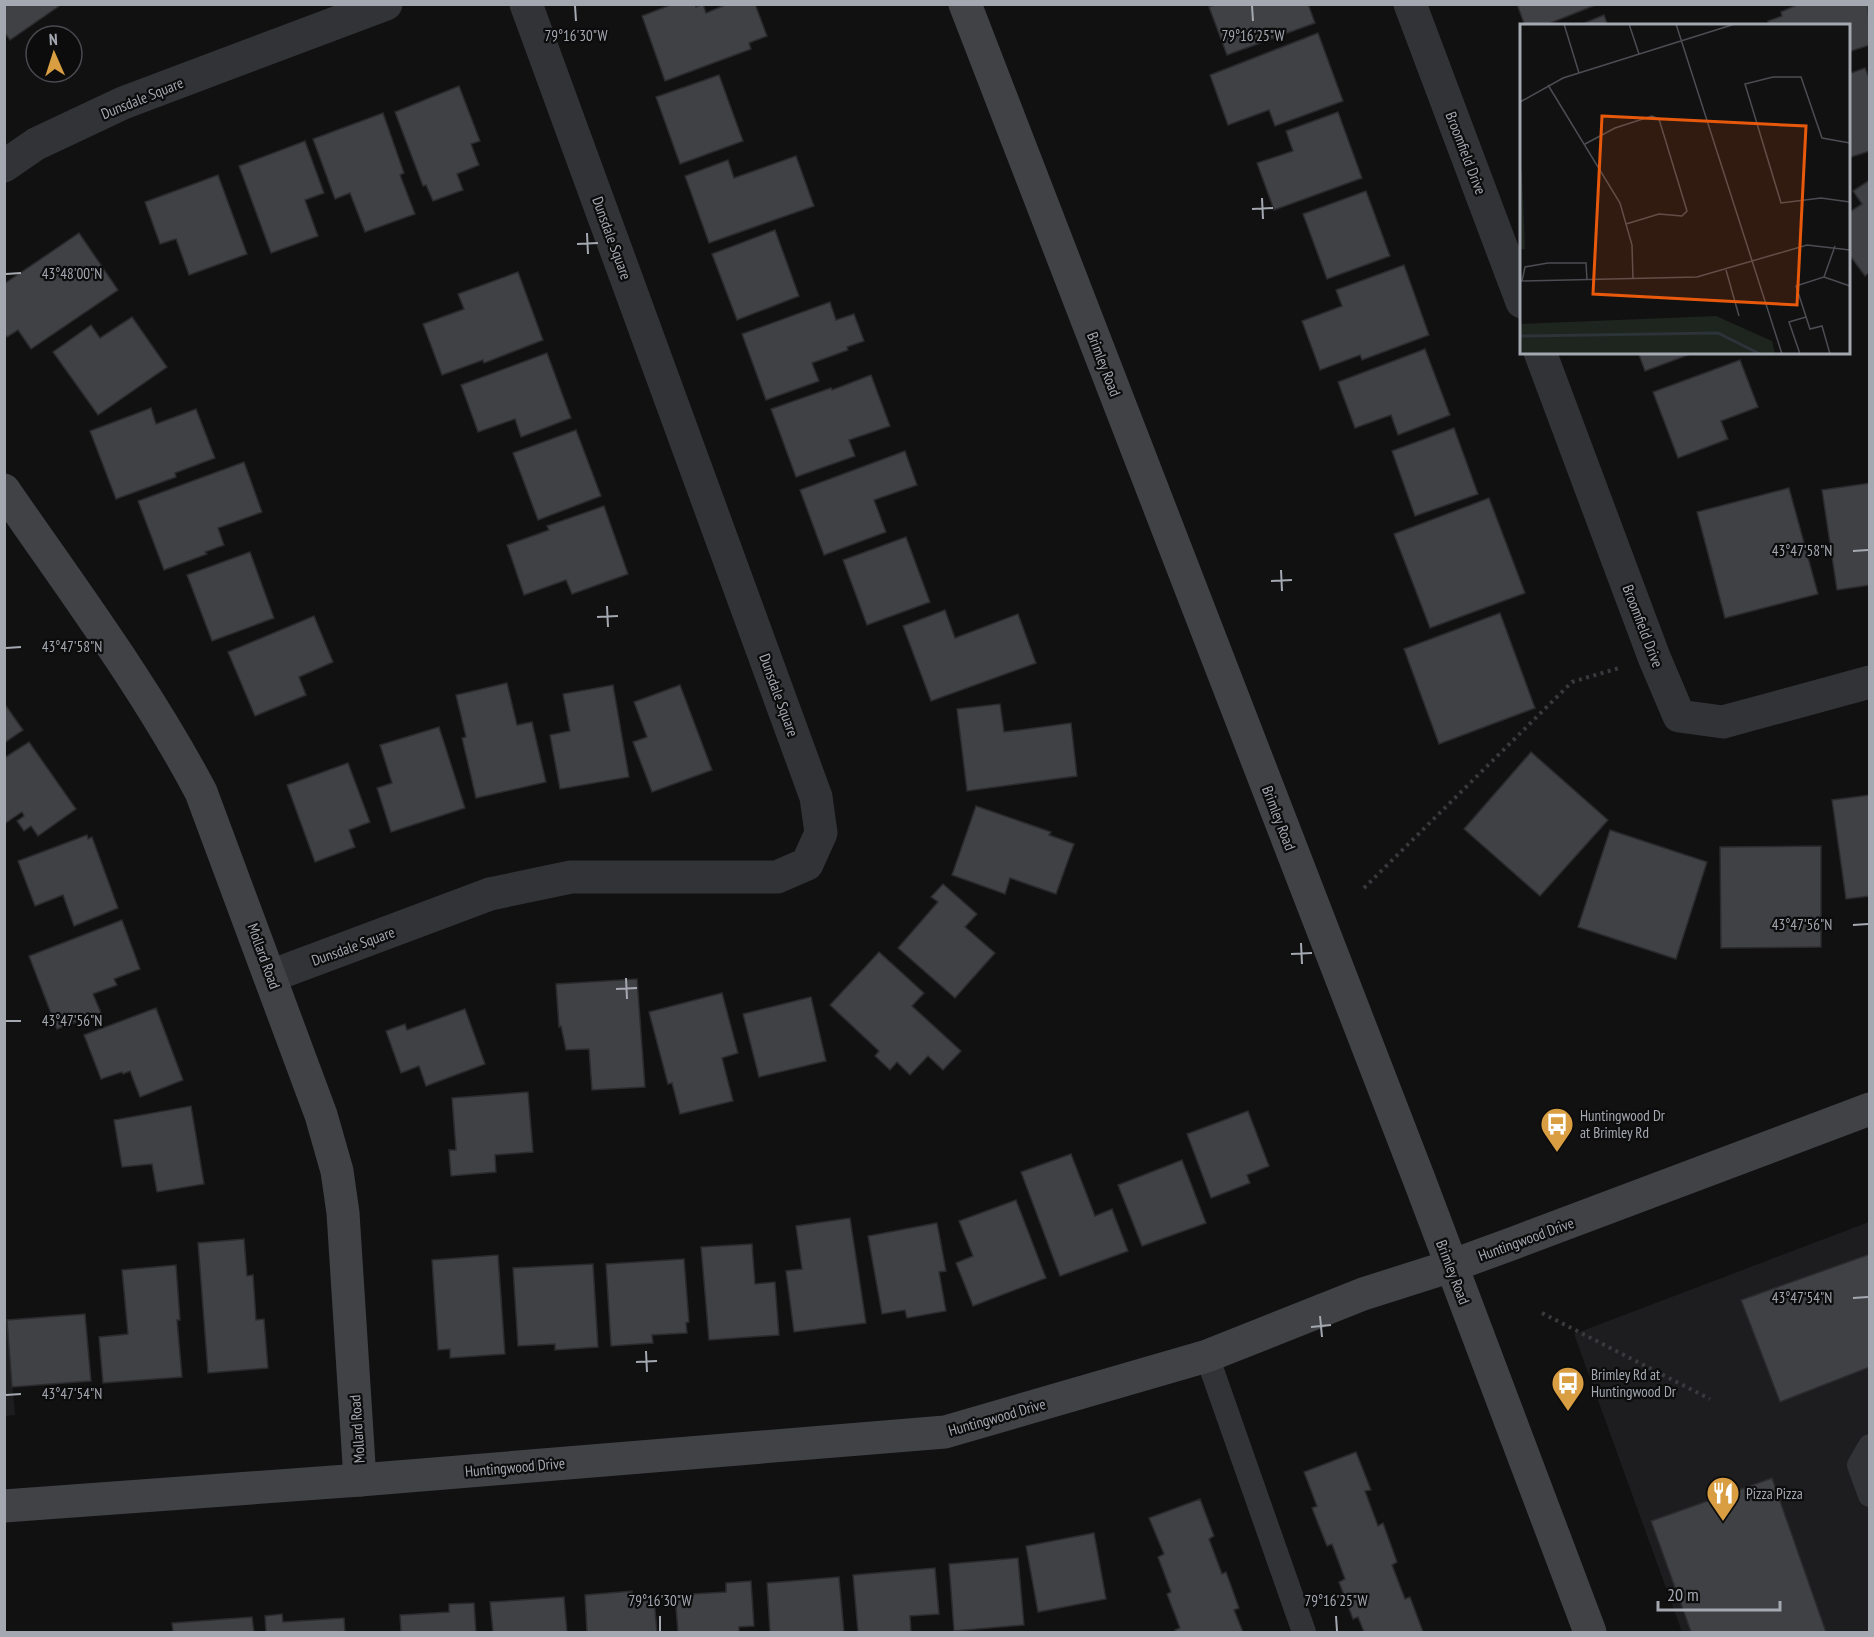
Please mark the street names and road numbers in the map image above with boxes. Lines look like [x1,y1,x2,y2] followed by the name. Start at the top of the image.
[98,73,186,123] street label: Dunsdale Square
[1442,109,1490,197] street label: Broomfield Drive
[588,194,636,282] street label: Dunsdale Square
[1083,329,1125,399] street label: Brimley Road
[1619,582,1667,670] street label: Broomfield Drive
[755,651,803,739] street label: Dunsdale Square
[1258,783,1300,853] street label: Brimley Road
[243,921,285,991] street label: Mollard Road
[309,922,397,970] street label: Dunsdale Square
[1476,1213,1576,1265] street label: Huntingwood Drive
[1432,1237,1474,1307] street label: Brimley Road
[345,1394,369,1464] street label: Mollard Road
[946,1394,1048,1440] street label: Huntingwood Drive
[464,1453,566,1481] street label: Huntingwood Drive

